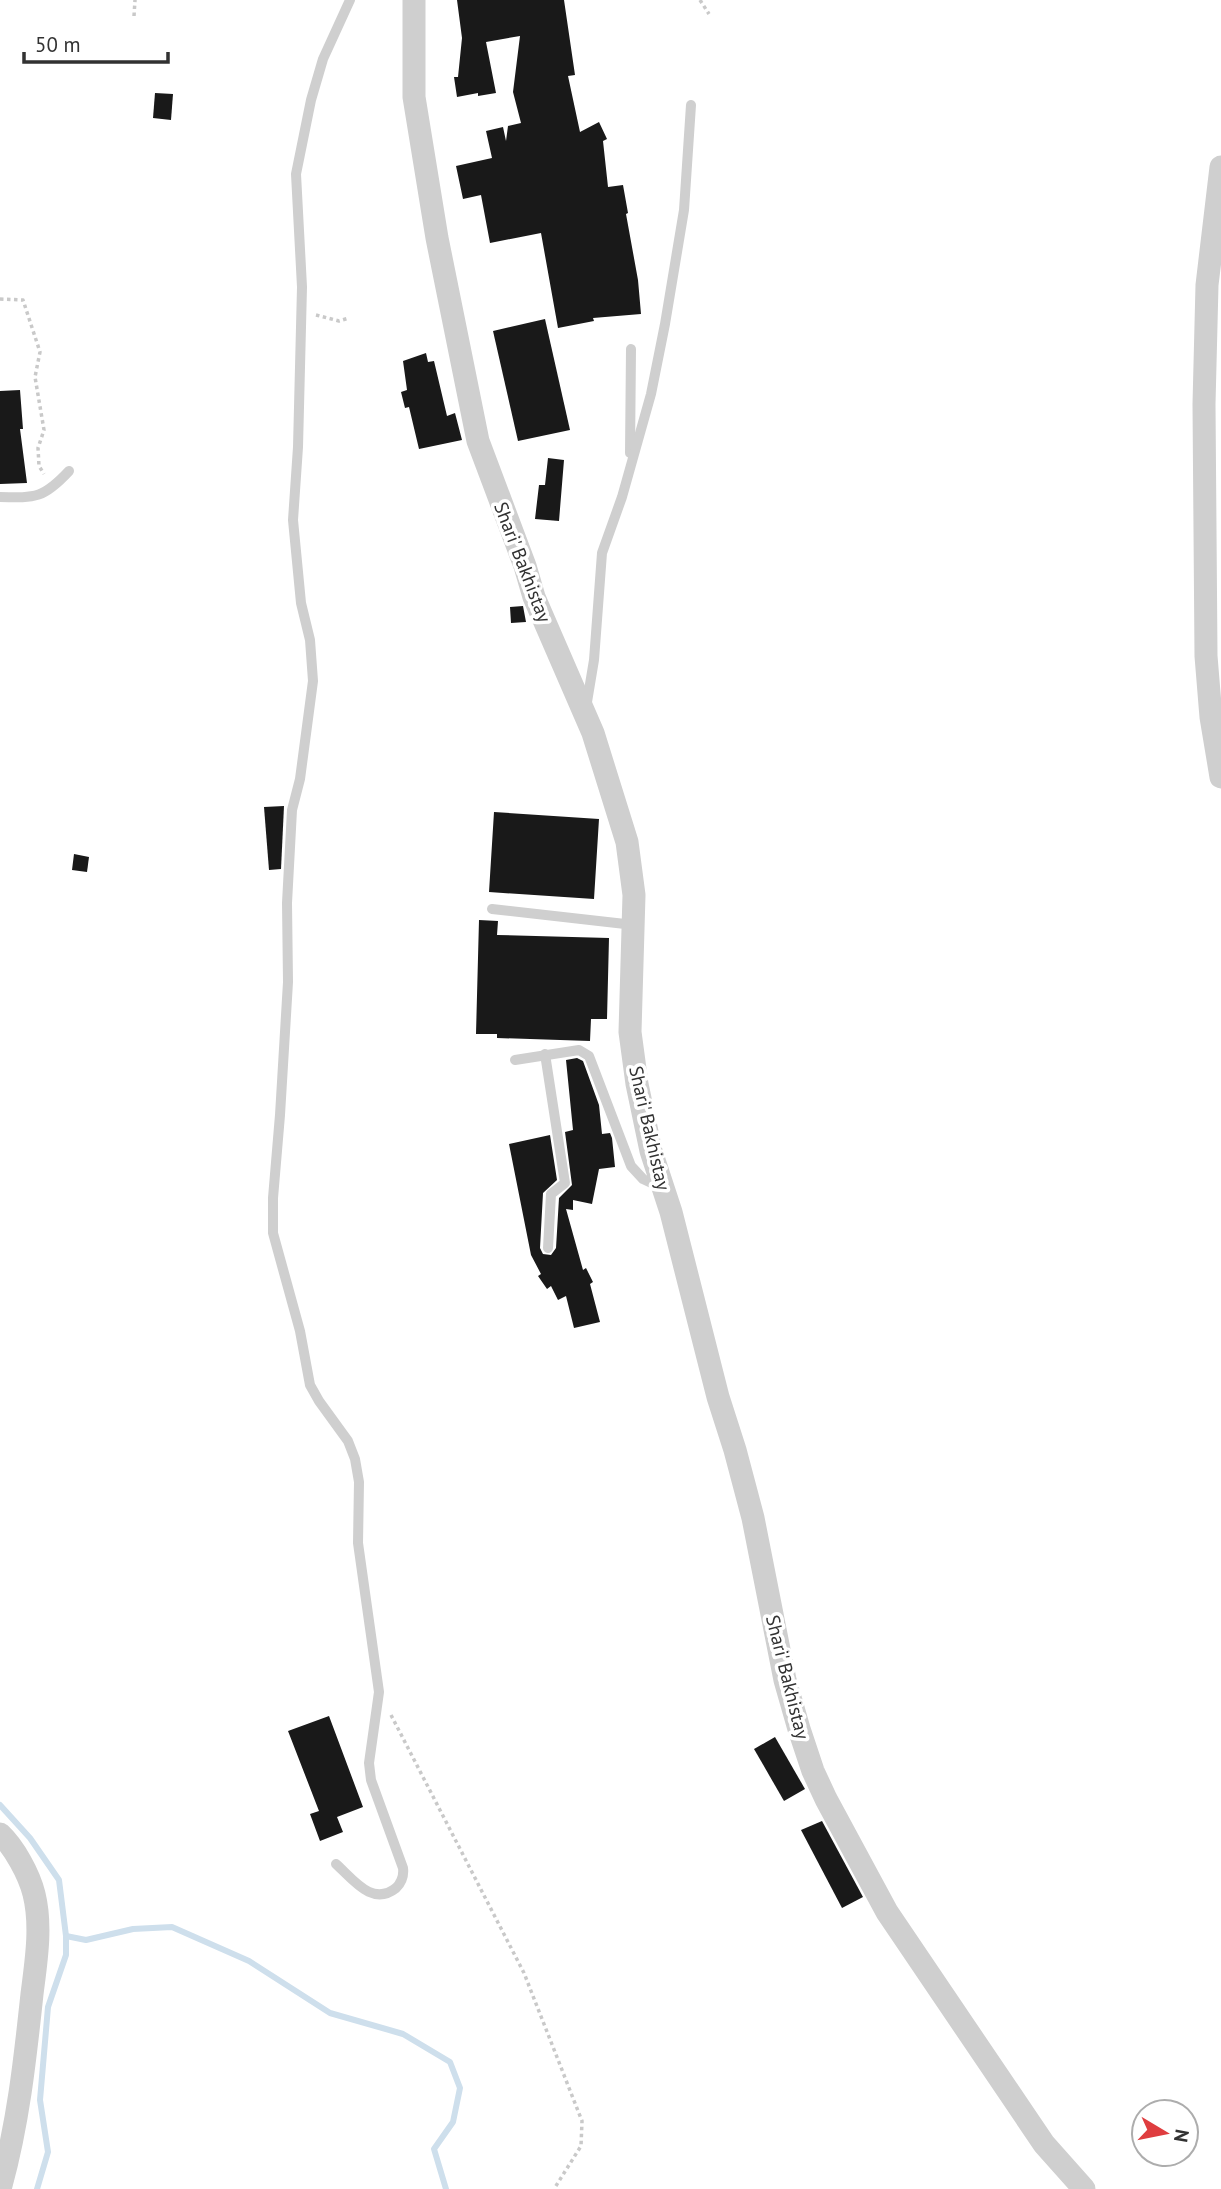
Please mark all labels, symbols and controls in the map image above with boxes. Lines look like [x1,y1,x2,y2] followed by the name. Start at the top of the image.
[24,21,168,65] scale bar
[35,31,81,58] text: 50 m
[489,498,557,626] street label: Shari' Bakhistay
[624,1063,676,1193] street label: Shari' Bakhistay
[761,1613,815,1742] street label: Shari' Bakhistay
[1130,2098,1200,2168] north arrow
[1169,2128,1195,2144] text: N

